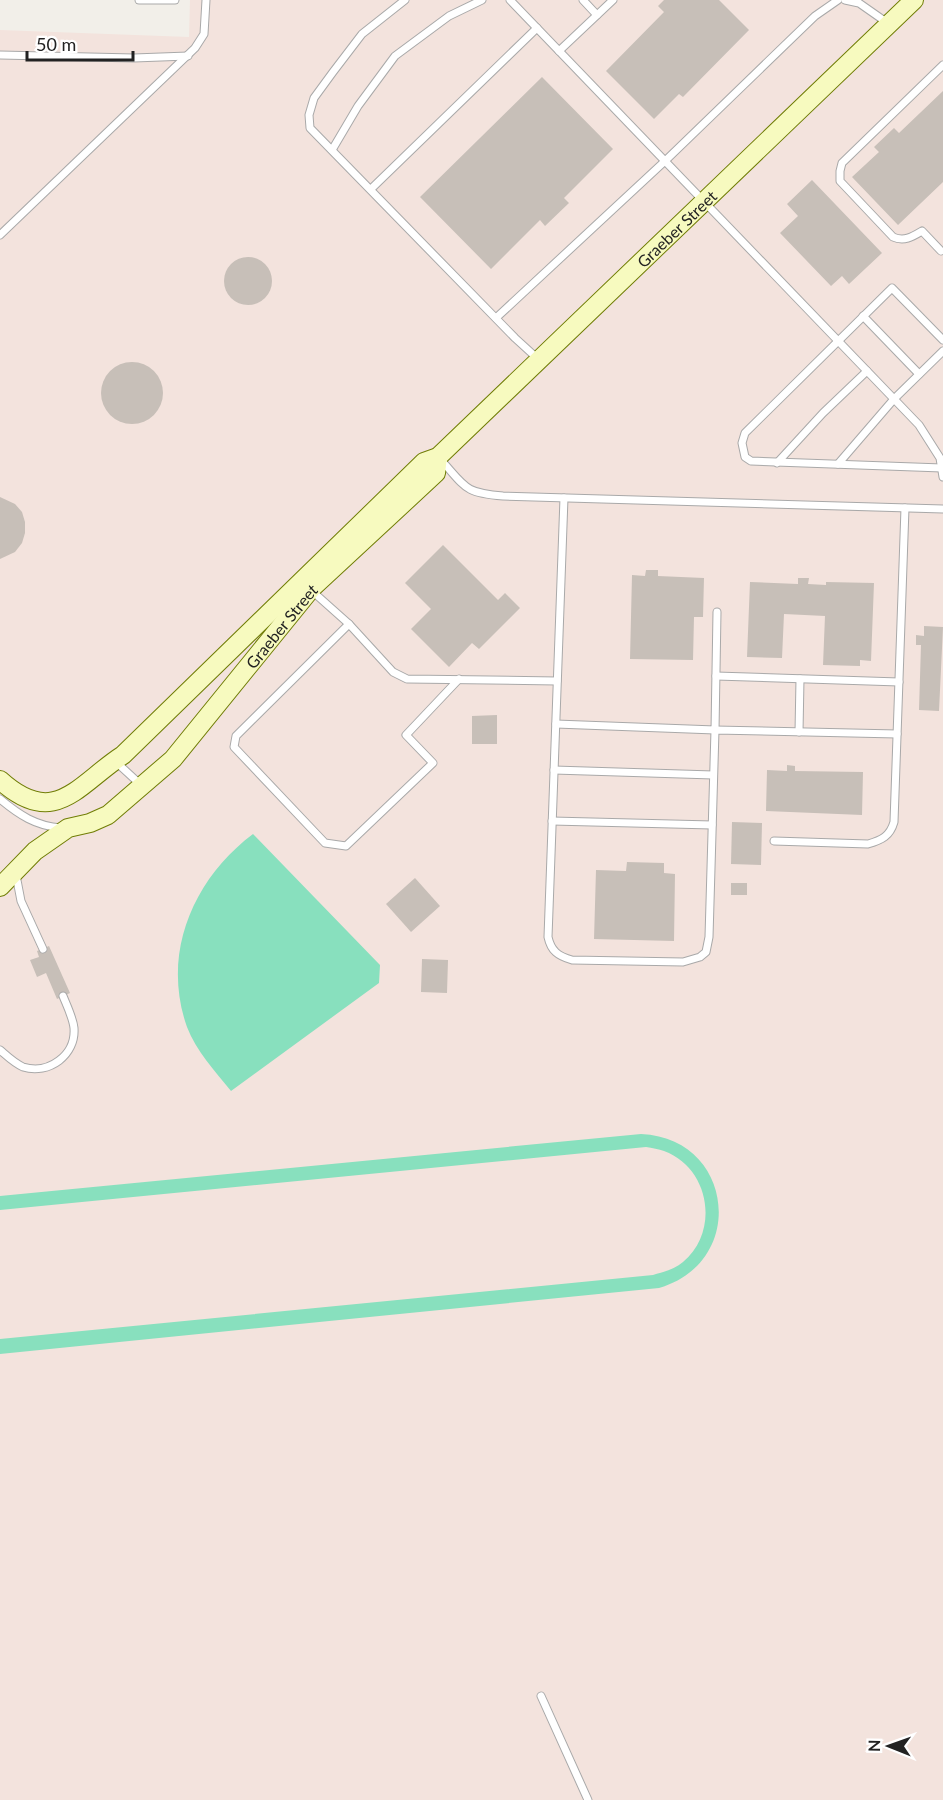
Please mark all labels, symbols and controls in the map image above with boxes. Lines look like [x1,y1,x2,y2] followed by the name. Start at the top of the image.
[27,24,134,62] scale bar
[36,33,76,55] text: 50 m
[632,186,720,271] street label: Graeber Street
[241,579,321,672] street label: Graeber Street
[859,1716,919,1776] north arrow
[864,1739,883,1752] text: N

